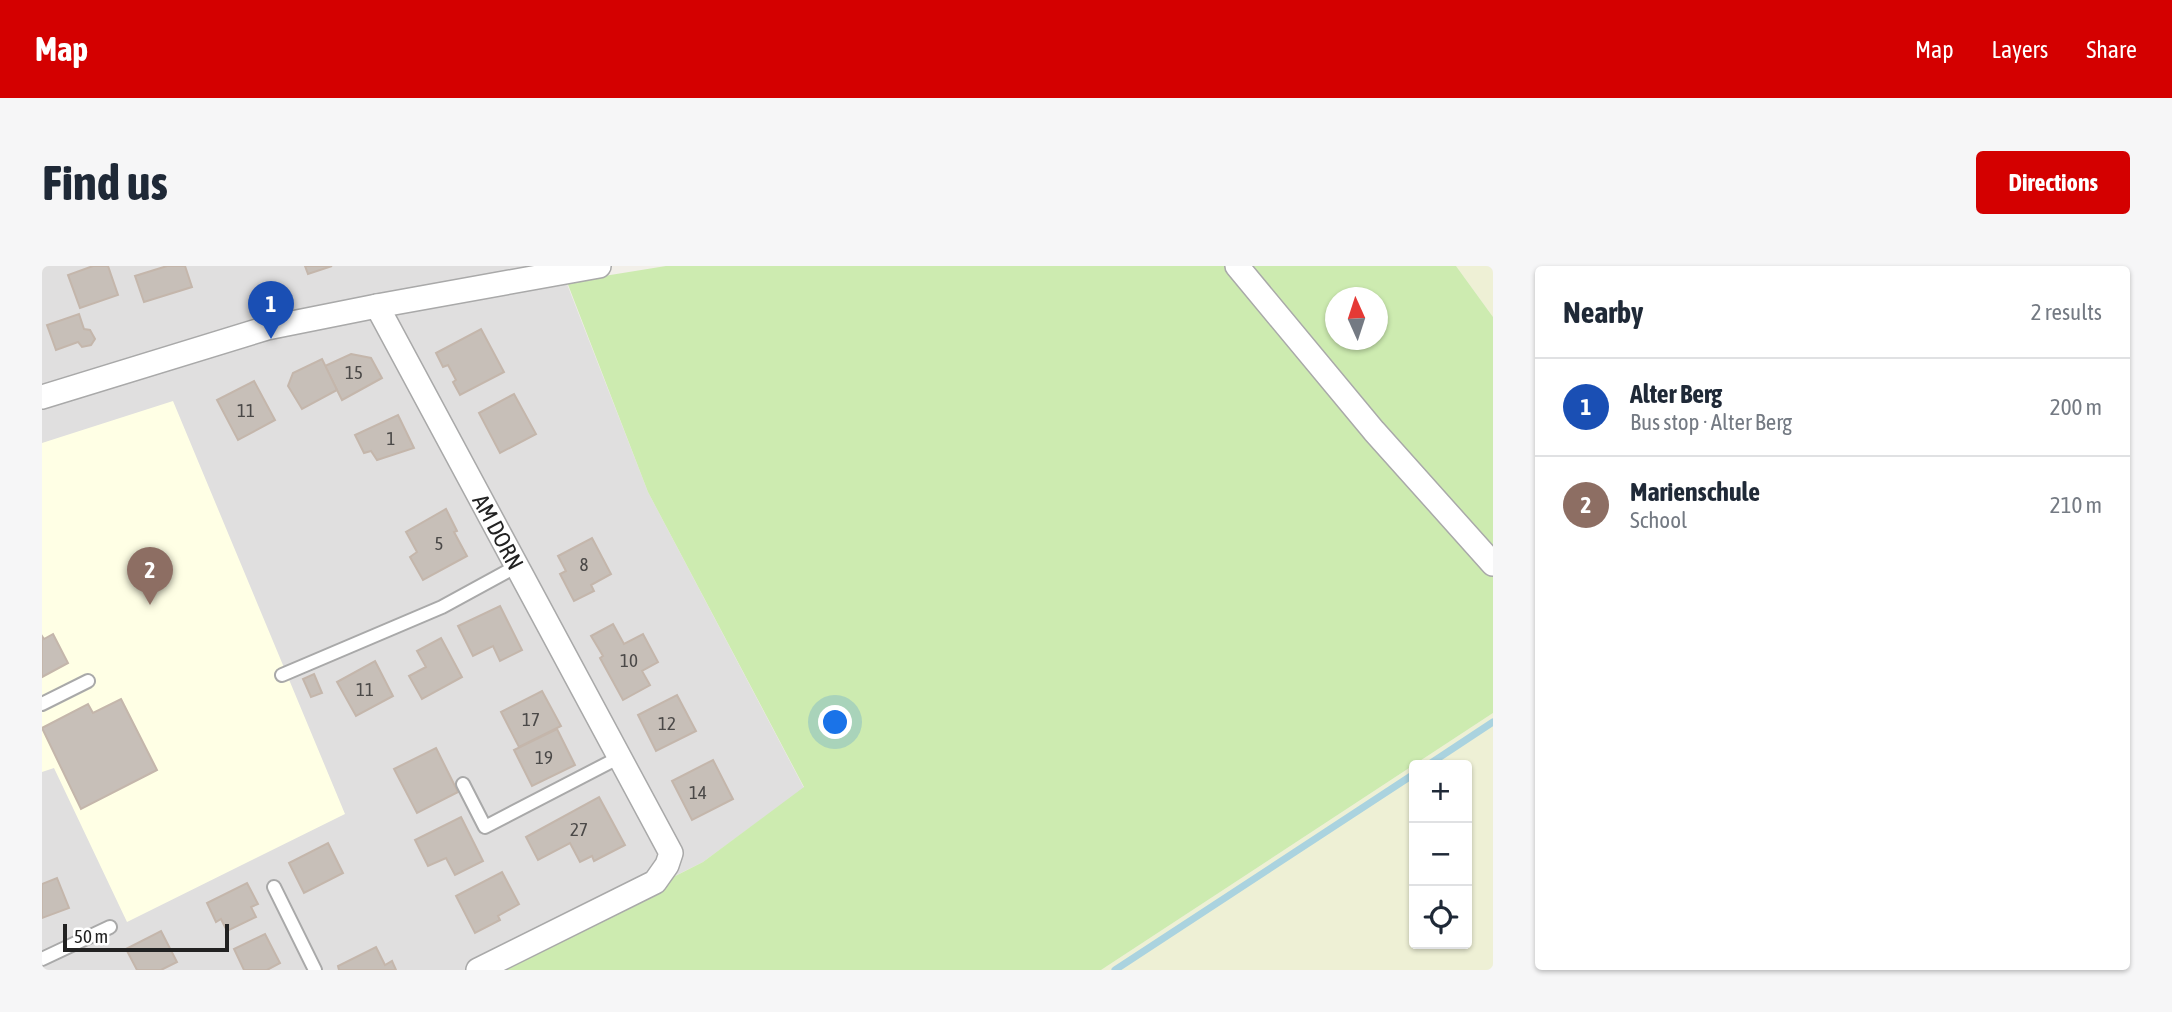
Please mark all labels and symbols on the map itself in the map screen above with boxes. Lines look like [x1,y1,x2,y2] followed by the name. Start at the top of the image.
[248,281,294,339] pin: 1
[1325,287,1388,350] north arrow
[345,361,363,383] house number: 15
[237,399,255,421] house number: 11
[387,427,395,449] house number: 1
[467,490,529,574] street label: AM DORN
[435,532,443,554] house number: 5
[127,547,173,605] pin: 2
[580,553,589,575] house number: 8
[620,649,638,671] house number: 10
[356,678,374,700] house number: 11
[818,705,852,739] your location
[522,708,540,730] house number: 17
[658,712,676,734] house number: 12
[535,746,553,768] house number: 19
[689,781,707,803] house number: 14
[570,818,588,840] house number: 27
[63,921,229,953] scale bar

